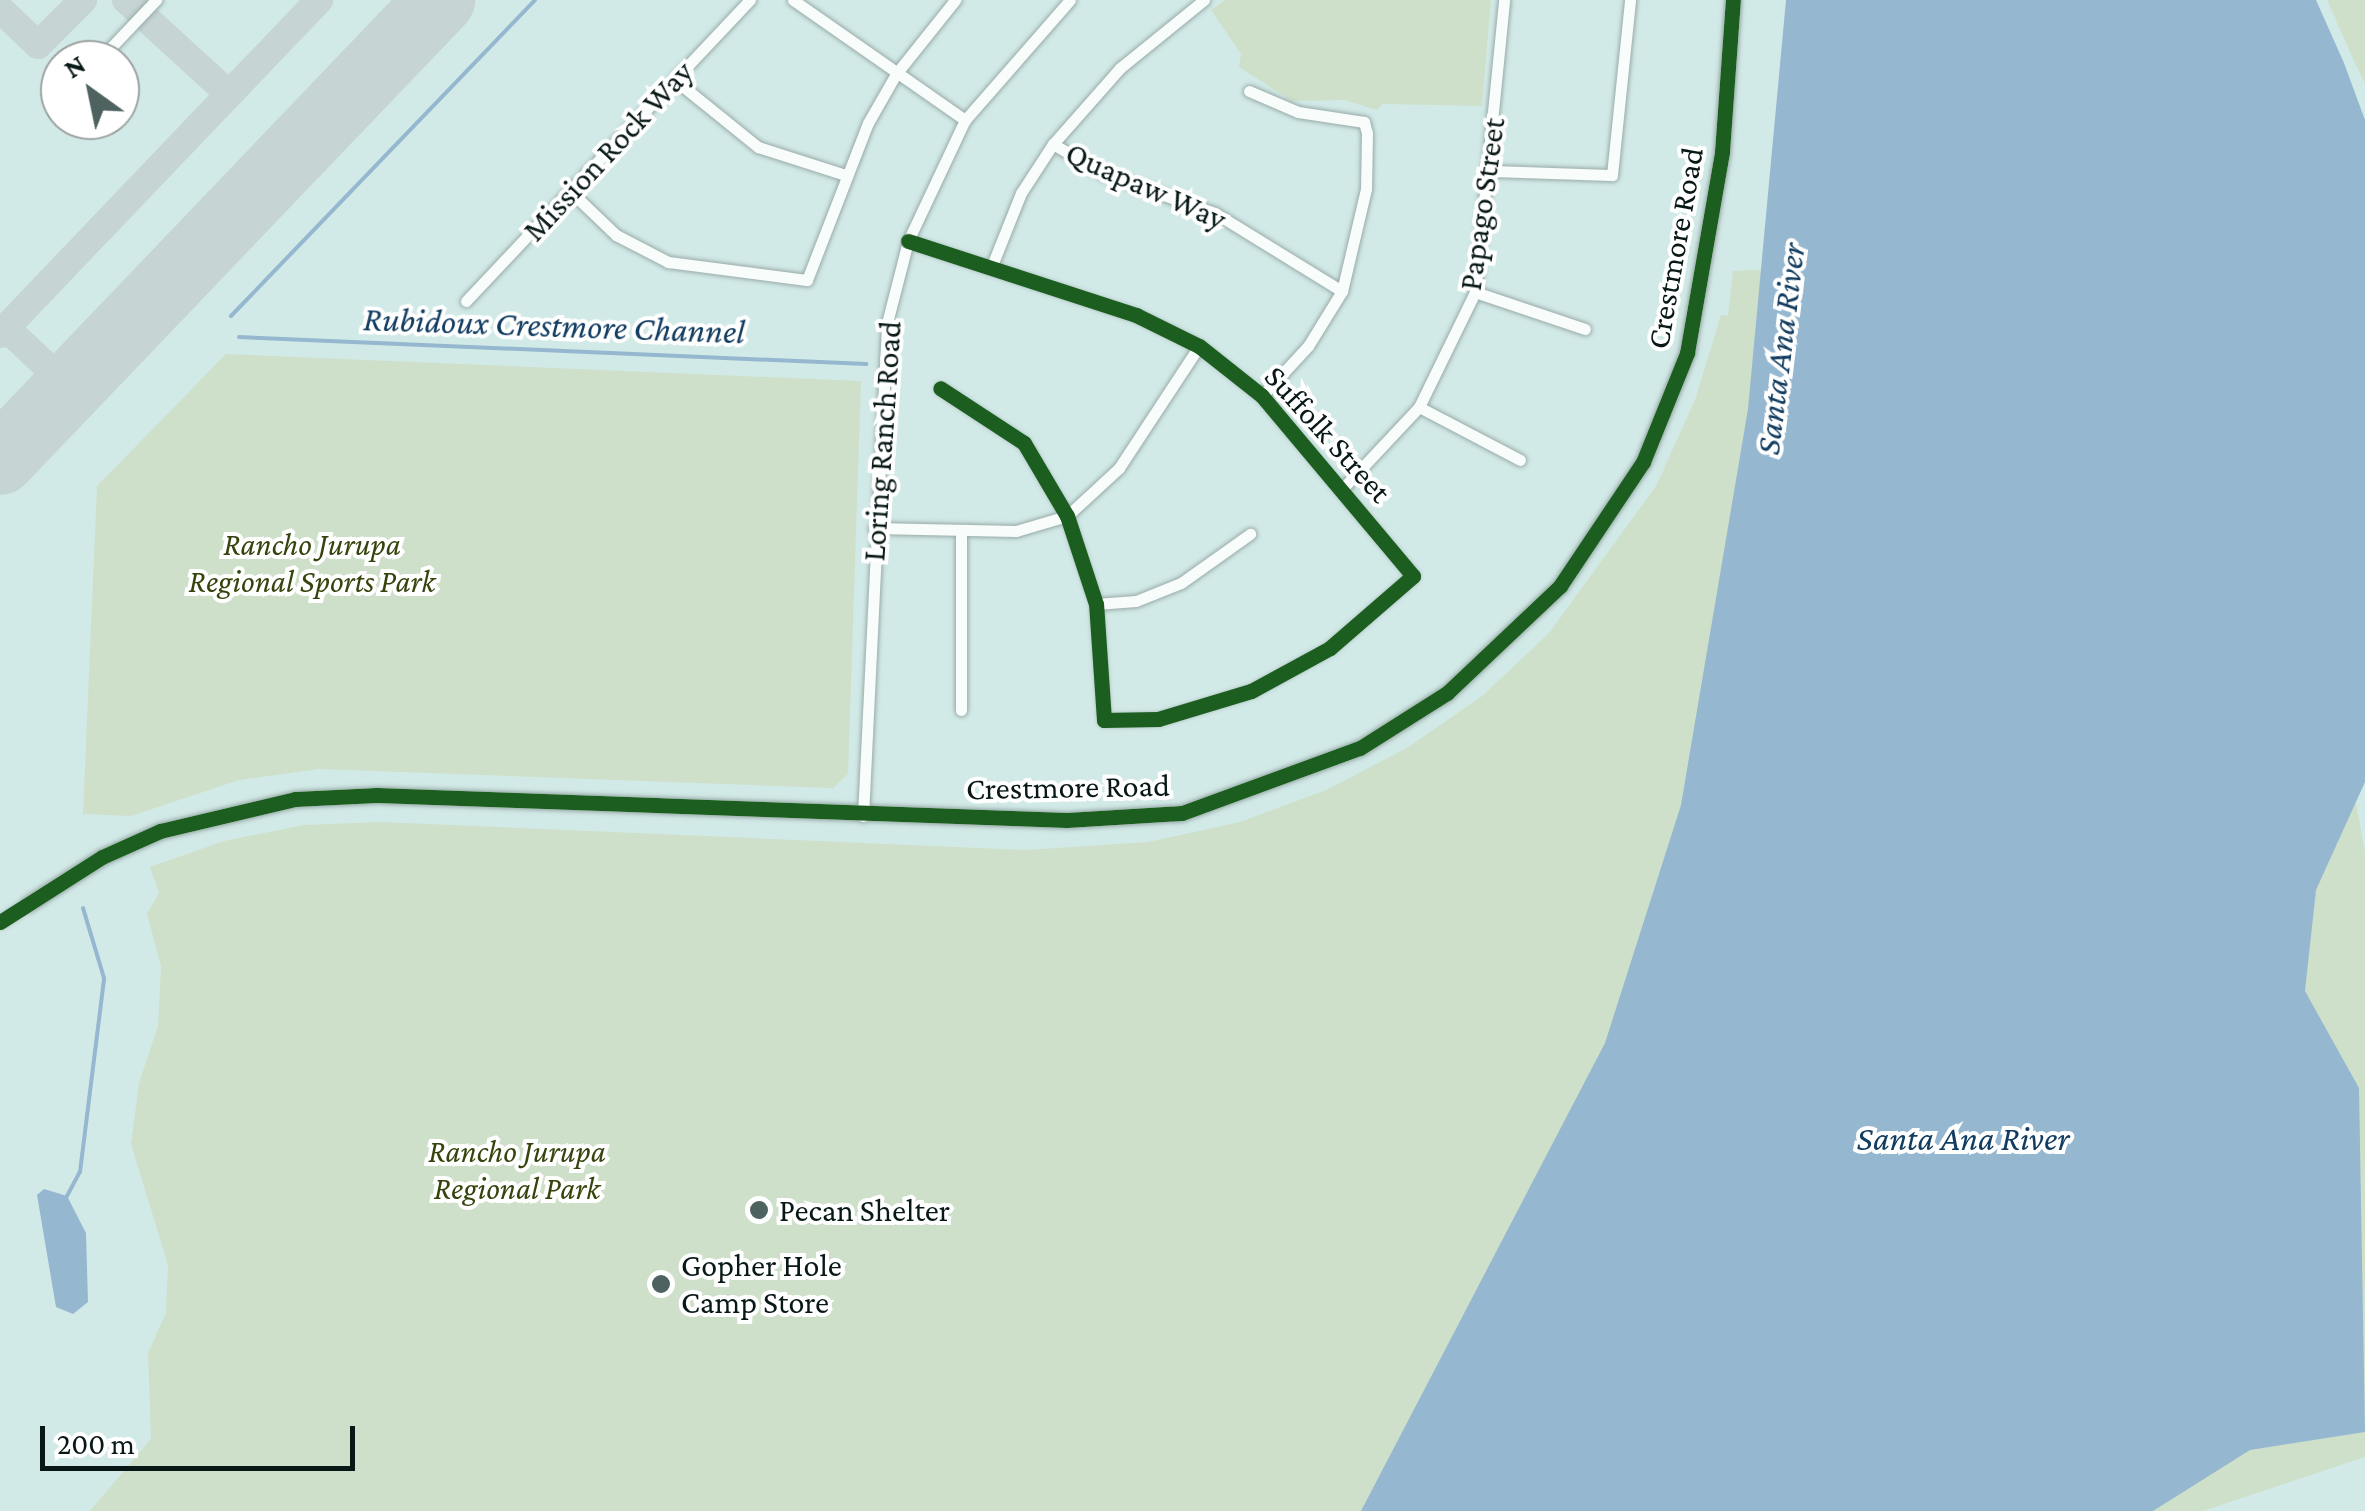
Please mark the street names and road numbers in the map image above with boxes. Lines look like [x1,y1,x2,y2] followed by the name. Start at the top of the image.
[515,53,701,249] street label: Mission Rock Way
[1451,115,1513,293] street label: Papago Street
[1060,134,1232,238] street label: Quapaw Way
[1638,144,1712,352] street label: Crestmore Road
[854,319,910,563] street label: Loring Ranch Road
[1256,358,1400,510] street label: Suffolk Street
[966,766,1170,808] street label: Crestmore Road

